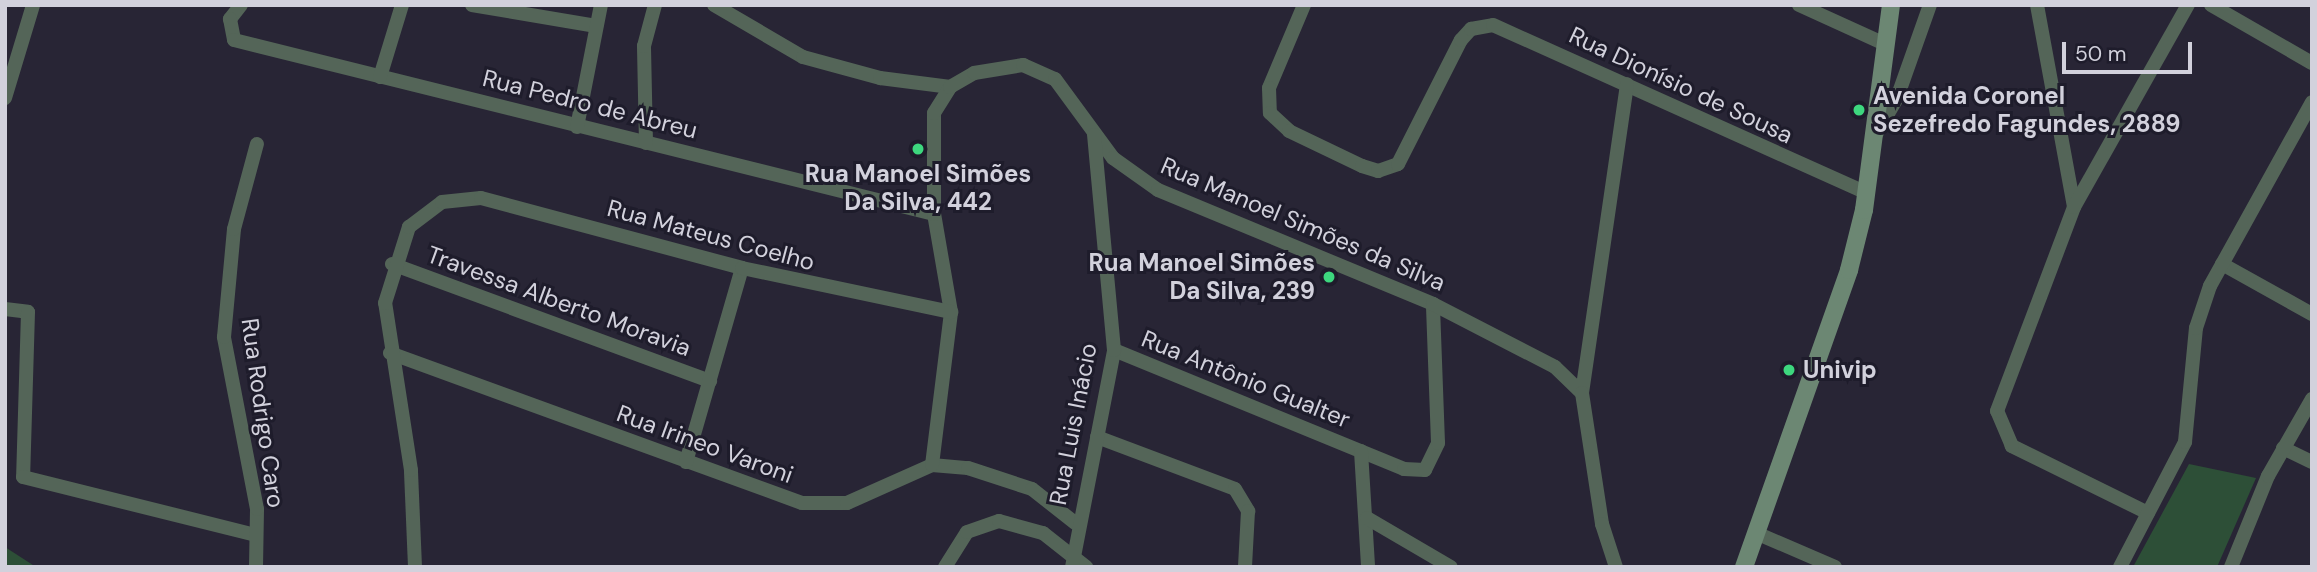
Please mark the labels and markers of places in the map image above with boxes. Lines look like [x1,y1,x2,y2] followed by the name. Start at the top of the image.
[1873,82,2181,138] place label: Avenida Coronel Sezefredo Fagundes, 2889
[1851,102,1867,118] marker: Avenida Coronel Sezefredo Fagundes, 2889
[910,141,926,157] marker: Rua Manoel Simões Da Silva, 442
[805,160,1031,216] place label: Rua Manoel Simões Da Silva, 442
[1089,249,1315,305] place label: Rua Manoel Simões Da Silva, 239
[1321,269,1337,285] marker: Rua Manoel Simões Da Silva, 239
[1803,356,1877,384] place label: Univip
[1781,362,1797,378] marker: Univip

